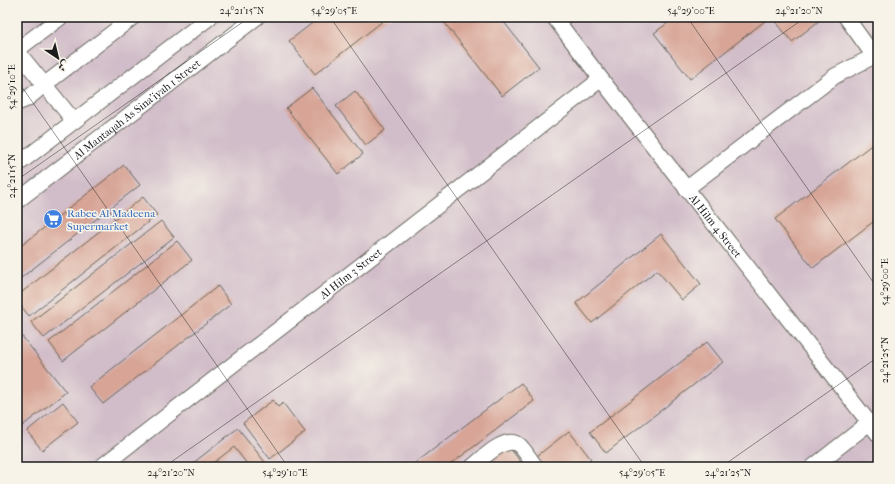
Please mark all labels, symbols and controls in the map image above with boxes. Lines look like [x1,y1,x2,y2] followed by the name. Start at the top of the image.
[220,5,265,17] text: 24°21'15"N
[311,5,357,17] text: 54°29'05"E
[667,5,715,17] text: 54°29'00"E
[775,5,823,17] text: 24°21'20"N
[38,38,78,78] north arrow
[70,56,203,162] street label: Al Mantaqah As Sina'iyah 1 Street
[55,57,72,74] text: ش
[6,64,18,110] text: 54°29'10"E
[6,153,18,198] text: 24°21'15"N
[686,191,744,260] street label: Al Hilm 4 Street
[67,207,156,233] place label: Rabee Al Madeena Supermarket
[42,208,64,230] supermarket icon: Rabee Al Madeena Supermarket
[316,245,384,302] street label: Al Hilm 3 Street
[879,258,891,306] text: 54°29'00"E
[879,336,891,383] text: 24°21'25"N
[147,467,195,479] text: 24°21'20"N
[262,467,308,479] text: 54°29'10"E
[619,467,665,479] text: 54°29'05"E
[705,467,752,479] text: 24°21'25"N

